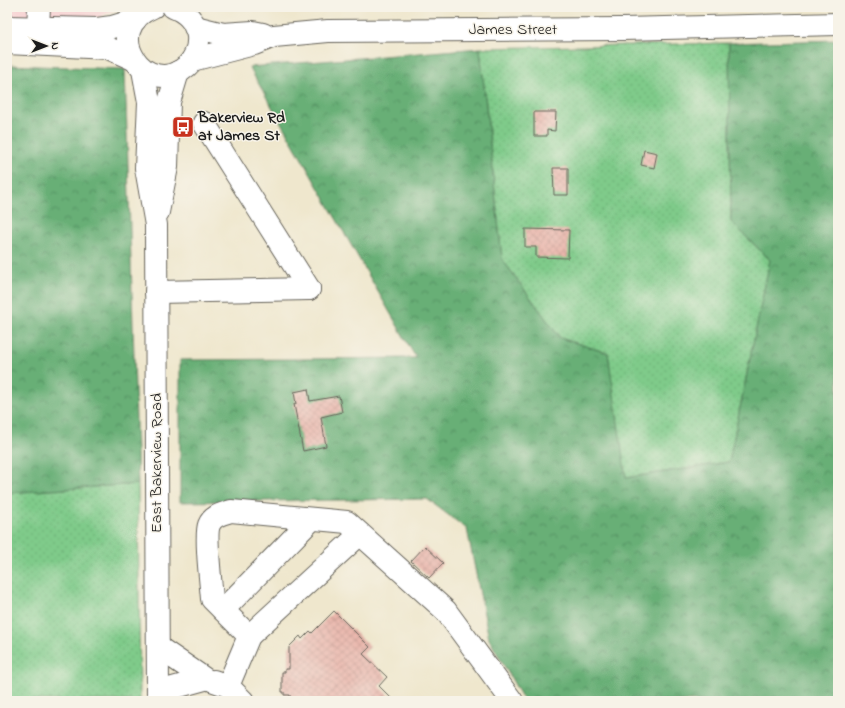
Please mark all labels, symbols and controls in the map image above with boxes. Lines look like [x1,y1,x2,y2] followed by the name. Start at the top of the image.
[469,18,558,42] street label: James Street
[26,26,66,66] north arrow
[47,42,63,50] text: N
[197,106,285,148] place label: Bakerview Rd at James St
[170,114,196,140] bus stop icon: Bakerview Rd at James St
[145,393,169,533] street label: East Bakerview Road

